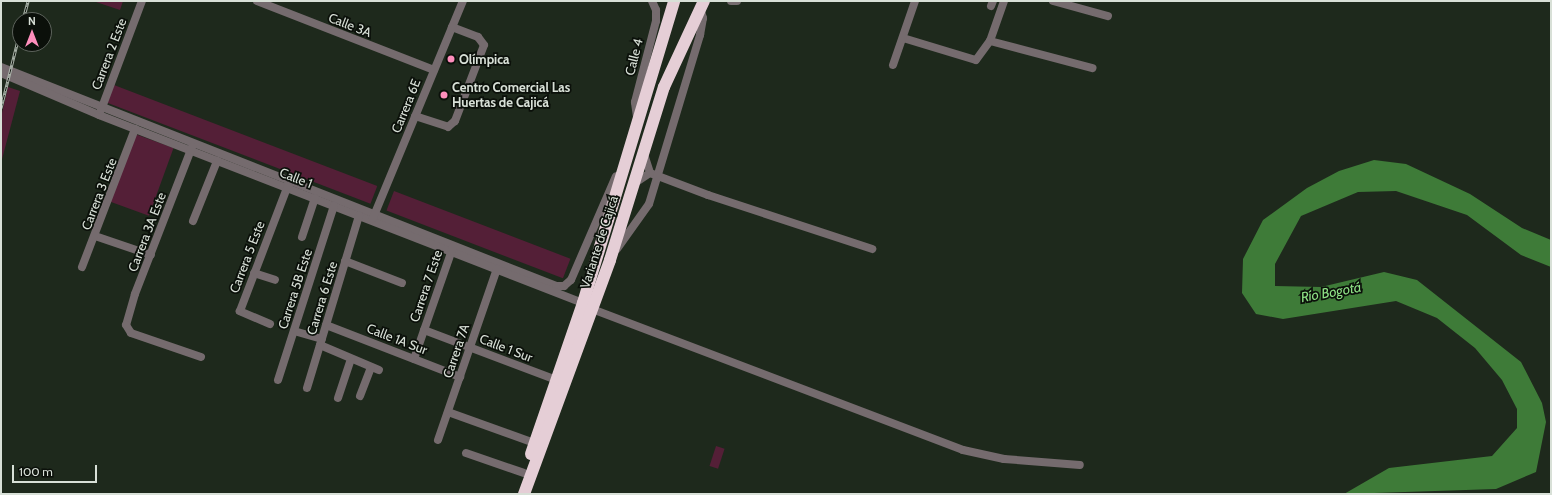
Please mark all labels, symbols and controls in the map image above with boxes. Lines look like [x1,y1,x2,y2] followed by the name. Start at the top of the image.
[326,10,374,40] street label: Calle 3A
[12,12,52,52] north arrow
[28,14,36,28] text: N
[88,16,130,92] street label: Carrera 2 Este
[622,37,646,77] street label: Calle 4
[459,51,510,67] place label: Olímpica
[446,54,456,64] marker: Olímpica
[388,77,424,135] street label: Carrera 6E
[452,80,570,111] place label: Centro Comercial Las Huertas de Cajicá
[439,90,449,100] marker: Centro Comercial Las Huertas de Cajicá
[78,156,120,232] street label: Carrera 3 Este
[277,165,315,191] street label: Calle 1
[125,190,169,274] street label: Carrera 3A Este
[577,194,621,290] street label: Variante de Cajicá
[226,219,268,295] street label: Carrera 5 Este
[275,247,315,331] street label: Carrera 5B Este
[406,248,446,324] street label: Carrera 7 Este
[303,259,341,337] street label: Carrera 6 Este
[1299,278,1363,306] water label: Río Bogotá
[365,320,429,358] street label: Calle 1A Sur
[439,322,473,380] street label: Carrera 7A
[477,331,535,365] street label: Calle 1 Sur
[14,457,99,483] scale bar
[19,464,53,479] text: 100 m

